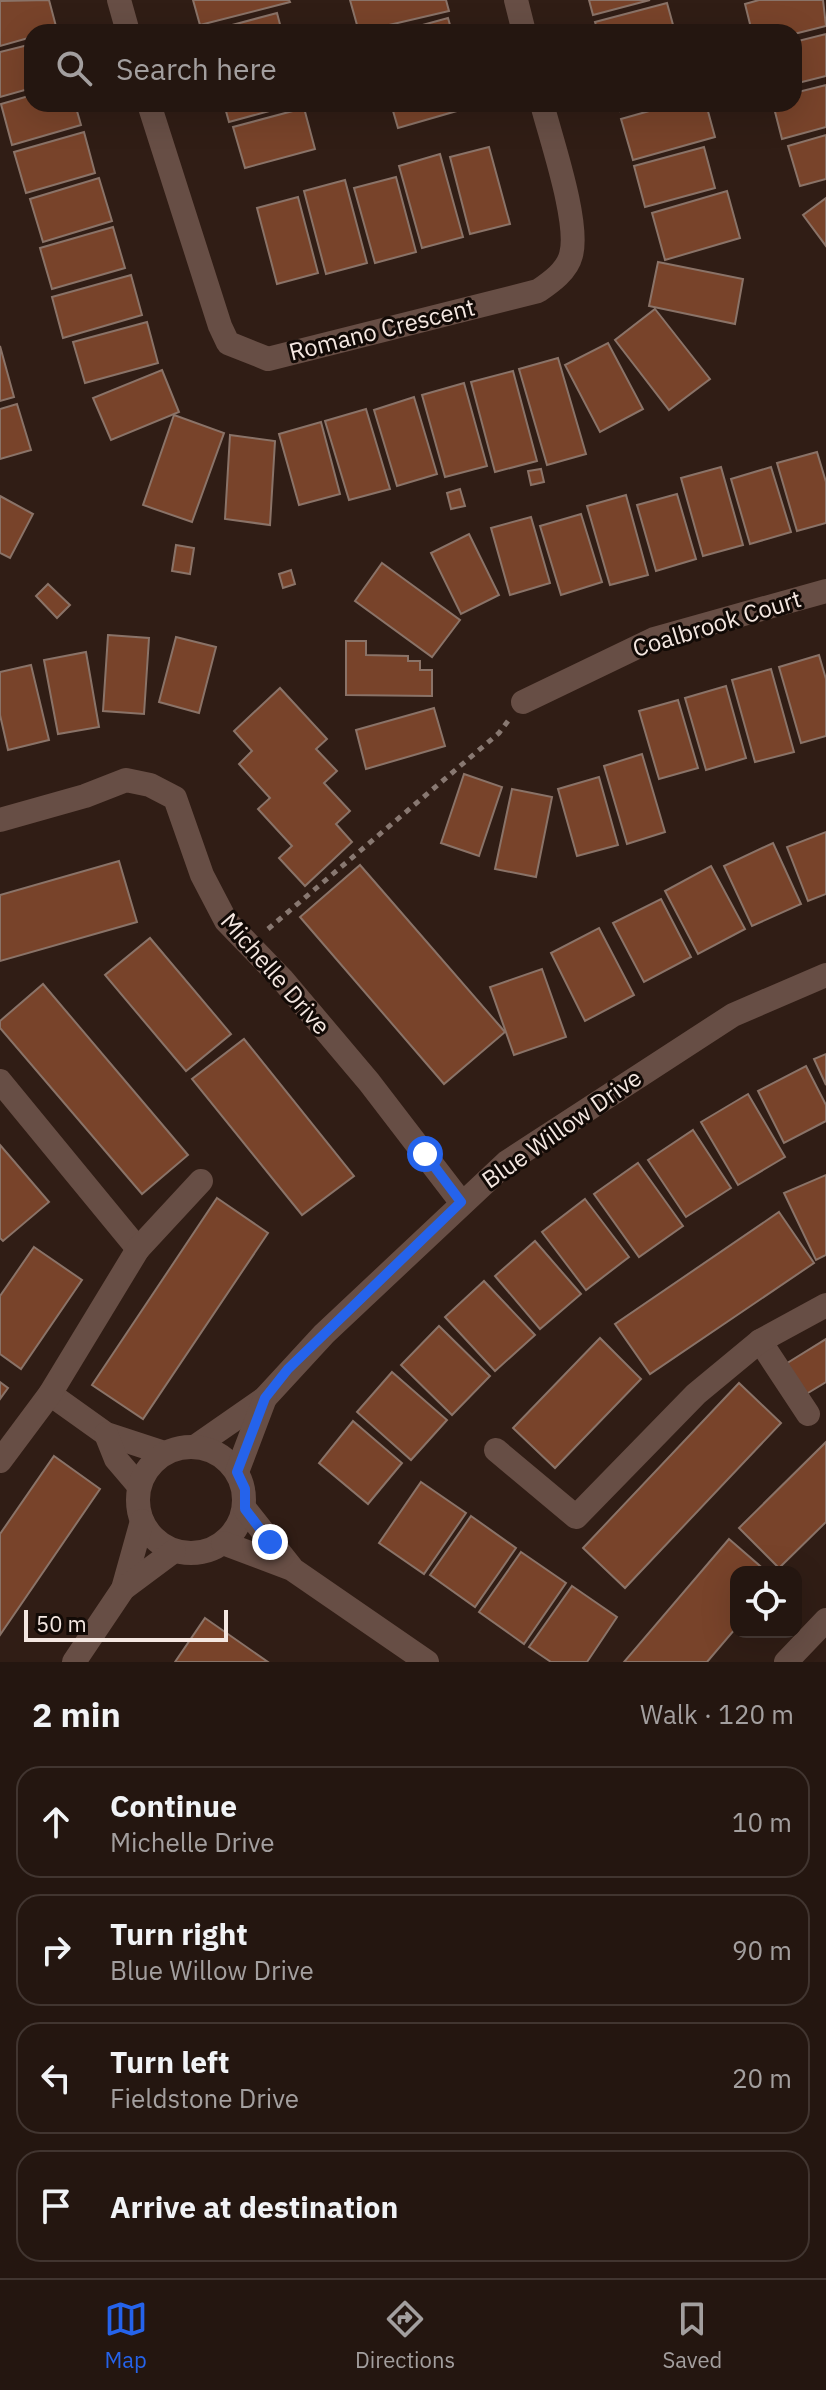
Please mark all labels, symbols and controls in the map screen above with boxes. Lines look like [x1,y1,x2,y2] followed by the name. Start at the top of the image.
[24,24,802,112] search box
[52,46,96,90] icon: search
[116,49,277,88] text: Search here
[285,290,478,368] street label: Romano Crescent
[628,582,805,664] street label: Coalbrook Court
[214,906,338,1041] street label: Michelle Drive
[475,1061,648,1195] street label: Blue Willow Drive
[407,1136,443,1172] route start
[252,1524,288,1560] route end
[730,1566,802,1638] map controls
[730,1566,802,1638] button: locate
[24,1606,228,1642] scale bar
[36,1609,87,1638] text: 50 m
[32,1692,121,1736] text: 2 min
[640,1697,794,1731] text: Walk · 120 m
[110,1786,237,1825] text: Continue
[34,1800,78,1844] icon: ahead
[732,1805,792,1839] text: 10 m
[110,1825,275,1859] text: Michelle Drive
[110,1914,248,1953] text: Turn right
[34,1928,78,1972] icon: right
[732,1933,792,1967] text: 90 m
[110,1953,314,1987] text: Blue Willow Drive
[110,2042,229,2081] text: Turn left
[34,2056,78,2100] icon: left
[732,2061,792,2095] text: 20 m
[110,2081,299,2115] text: Fieldstone Drive
[34,2184,78,2228] icon: arrive
[110,2187,398,2226] text: Arrive at destination
[104,2297,148,2374] tab: Map
[355,2297,455,2374] tab: Directions
[662,2297,722,2374] tab: Saved

